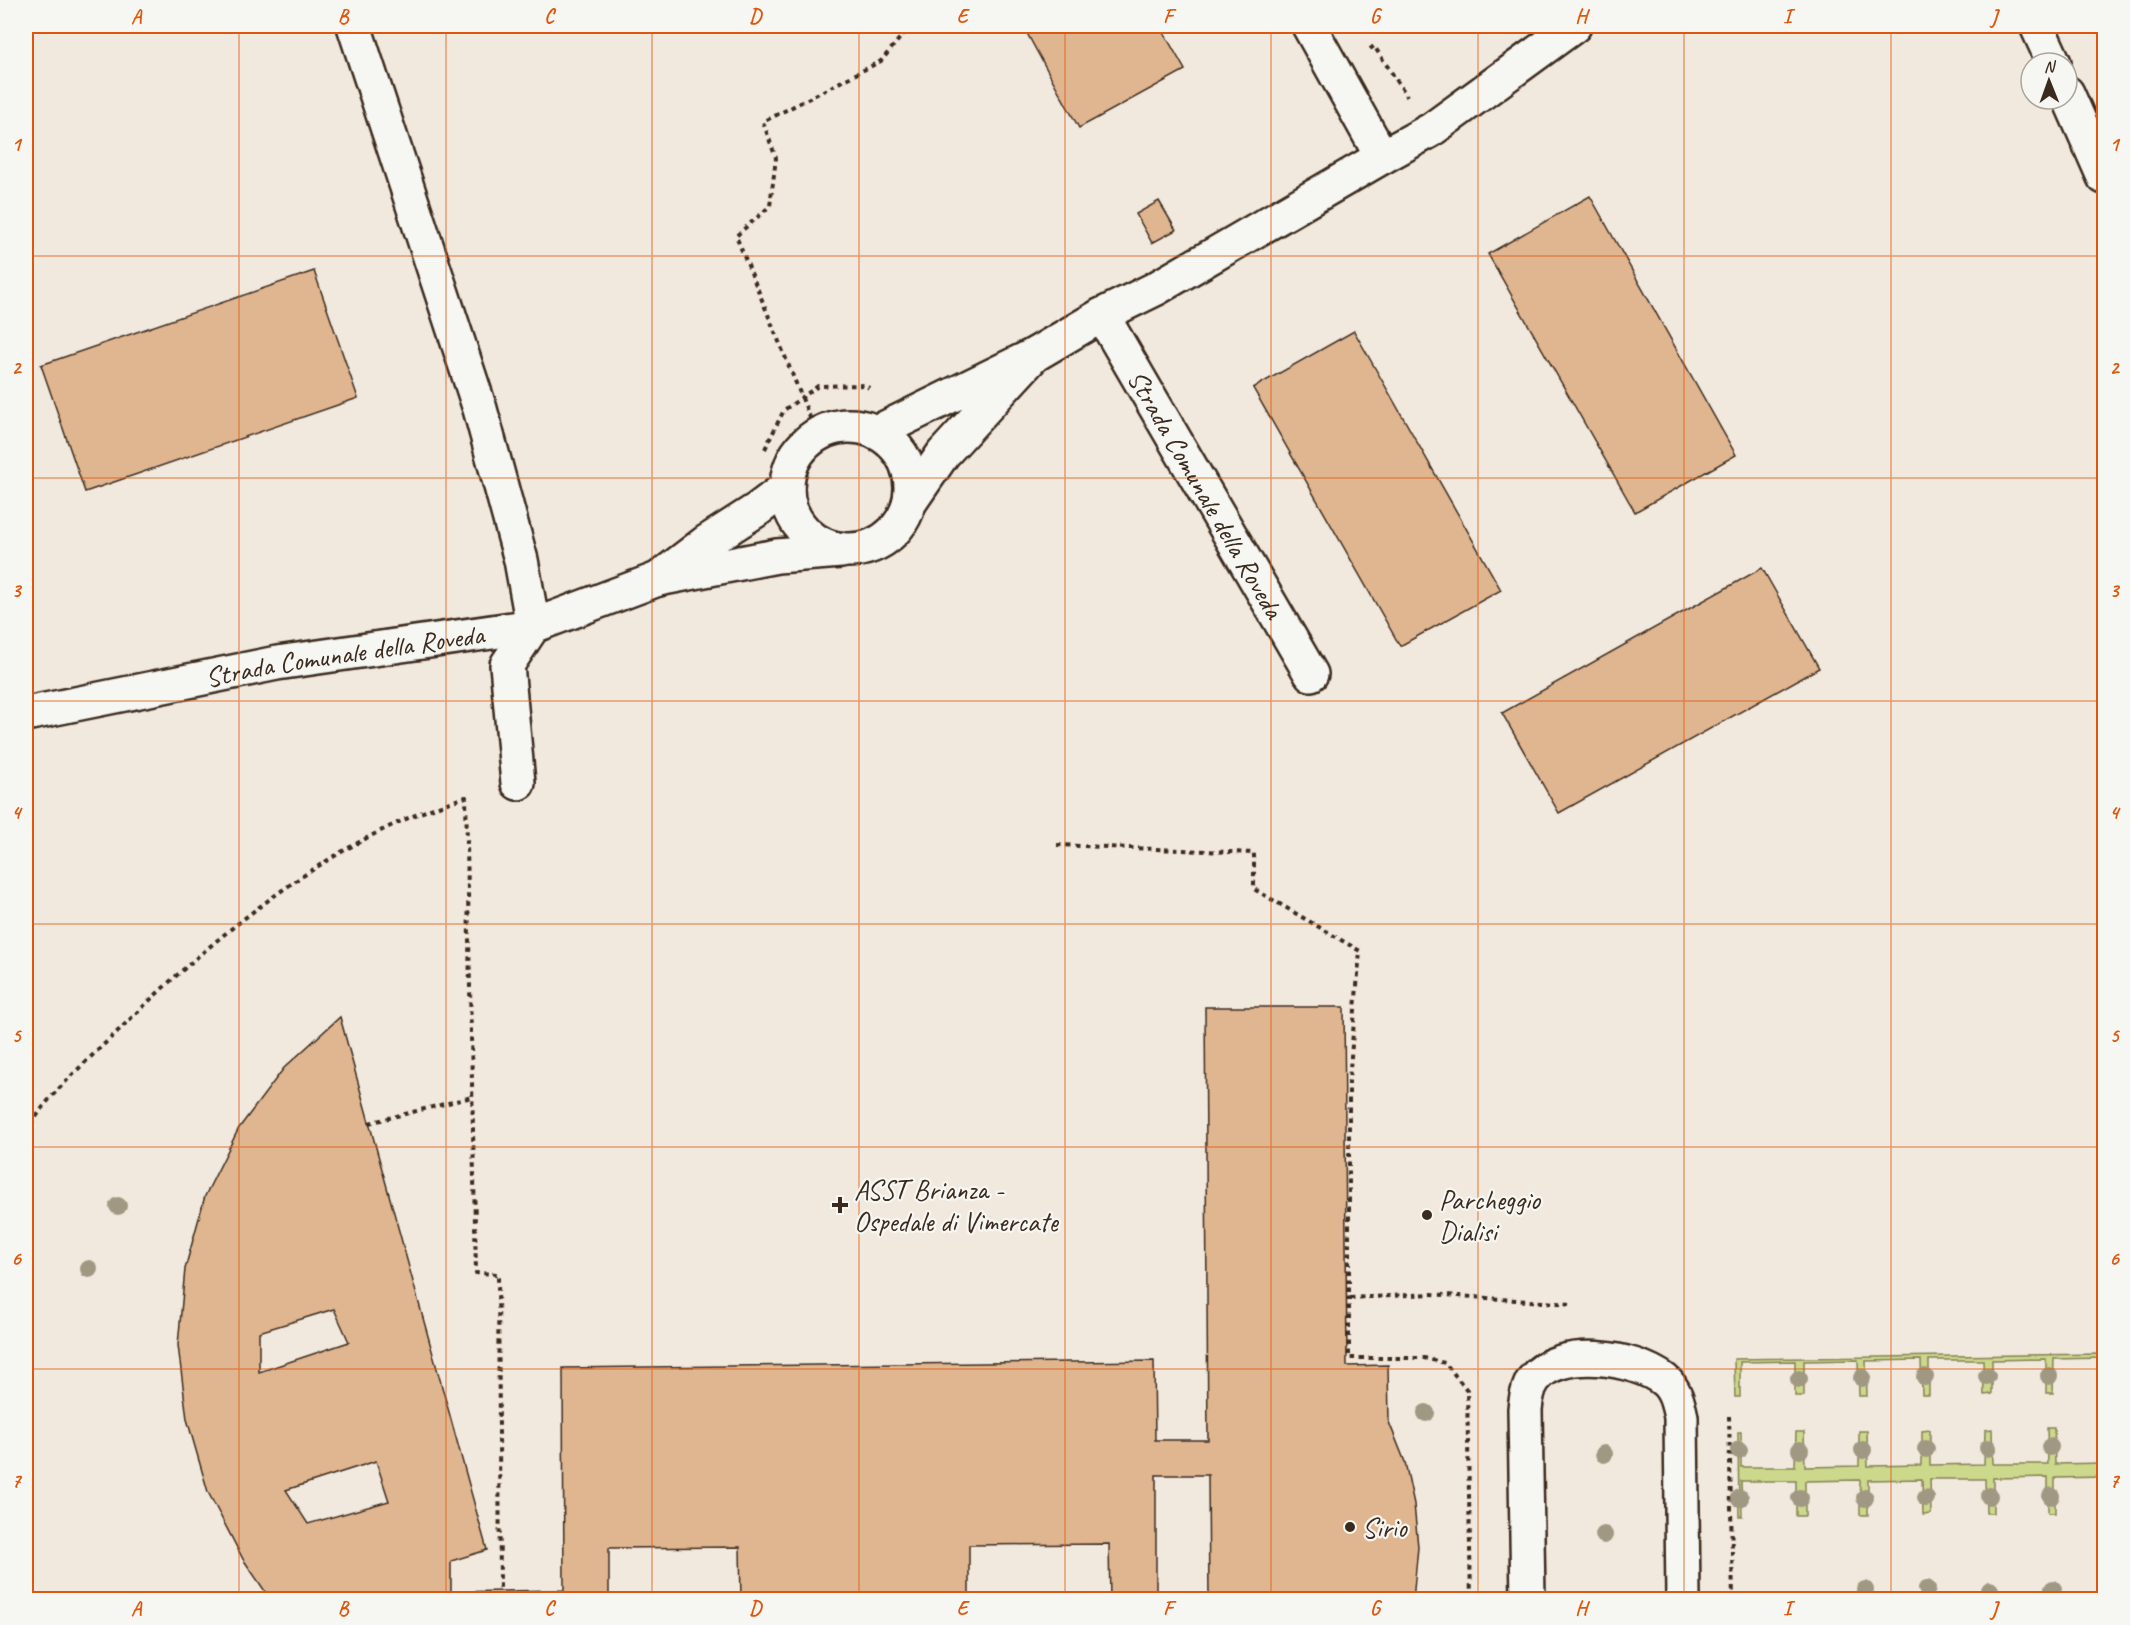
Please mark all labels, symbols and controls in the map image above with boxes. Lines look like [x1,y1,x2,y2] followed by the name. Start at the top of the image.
[131,4,143,29] text: A
[338,4,350,29] text: B
[544,4,556,29] text: C
[749,4,763,29] text: D
[957,4,971,29] text: E
[1163,4,1177,29] text: F
[1370,4,1383,29] text: G
[1575,4,1590,29] text: H
[1783,4,1796,29] text: I
[1989,4,2001,29] text: J
[2019,51,2079,111] north arrow
[2044,57,2057,77] text: N
[12,132,23,157] text: 1
[2110,132,2121,157] text: 1
[12,355,23,380] text: 2
[2110,355,2121,380] text: 2
[1120,364,1293,626] street label: Strada Comunale della Roveda
[12,578,23,603] text: 3
[2110,578,2121,603] text: 3
[202,616,488,695] street label: Strada Comunale della Roveda
[12,800,24,825] text: 4
[2110,800,2122,825] text: 4
[12,1023,23,1048] text: 5
[2110,1023,2121,1048] text: 5
[854,1172,1059,1239] place label: ASST Brianza - Ospedale di Vimercate
[1439,1182,1542,1249] place label: Parcheggio Dialisi
[831,1196,849,1214] marker: ASST Brianza - Ospedale di Vimercate
[1420,1208,1434,1222] marker: Parcheggio Dialisi
[11,1246,22,1271] text: 6
[2109,1246,2120,1271] text: 6
[12,1468,23,1493] text: 7
[2110,1468,2121,1493] text: 7
[1362,1510,1409,1545] place label: Sirio
[1343,1520,1357,1534] marker: Sirio
[131,1596,143,1621] text: A
[338,1596,350,1621] text: B
[544,1596,556,1621] text: C
[749,1596,763,1621] text: D
[957,1596,971,1621] text: E
[1163,1596,1177,1621] text: F
[1370,1596,1383,1621] text: G
[1575,1596,1590,1621] text: H
[1783,1596,1796,1621] text: I
[1989,1596,2001,1621] text: J

